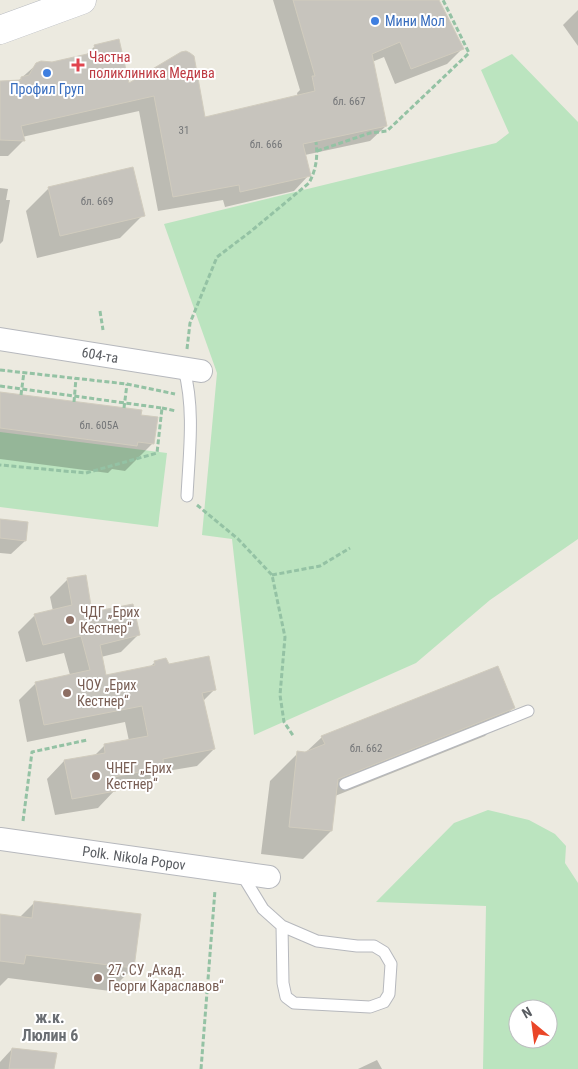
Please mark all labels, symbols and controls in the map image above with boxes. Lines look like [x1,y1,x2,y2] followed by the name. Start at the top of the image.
[385,13,445,29] place label: Мини Мол
[369,15,381,27] marker: Мини Мол
[89,49,215,81] place label: Частна поликлиника Медива
[71,58,85,72] marker: Частна поликлиника Медива
[41,67,53,79] marker: Профил Груп
[10,81,84,97] place label: Профил Груп
[333,95,365,108] house number: бл. 667
[179,124,189,137] house number: 31
[250,138,282,151] house number: бл. 666
[81,195,113,208] house number: бл. 669
[81,344,119,366] street label: 604-та
[79,419,119,432] house number: бл. 605А
[80,604,140,636] place label: ЧДГ „Ерих Кестнер“
[64,614,76,626] marker: ЧДГ „Ерих Кестнер“
[77,677,136,709] place label: ЧОУ „Ерих Кестнер“
[61,687,73,699] marker: ЧОУ „Ерих Кестнер“
[350,742,382,755] house number: бл. 662
[106,760,172,792] place label: ЧНЕГ „Ерих Кестнер“
[90,770,102,782] marker: ЧНЕГ „Ерих Кестнер“
[81,843,187,873] street label: Polk. Nikola Popov
[108,962,224,994] place label: 27. СУ „Акад. Георги Караславов“
[92,972,104,984] marker: 27. СУ „Акад. Георги Караславов“
[508,999,558,1049] north arrow
[519,1004,534,1022] text: N
[22,1008,78,1045] district label: ж.к. Люлин 6

